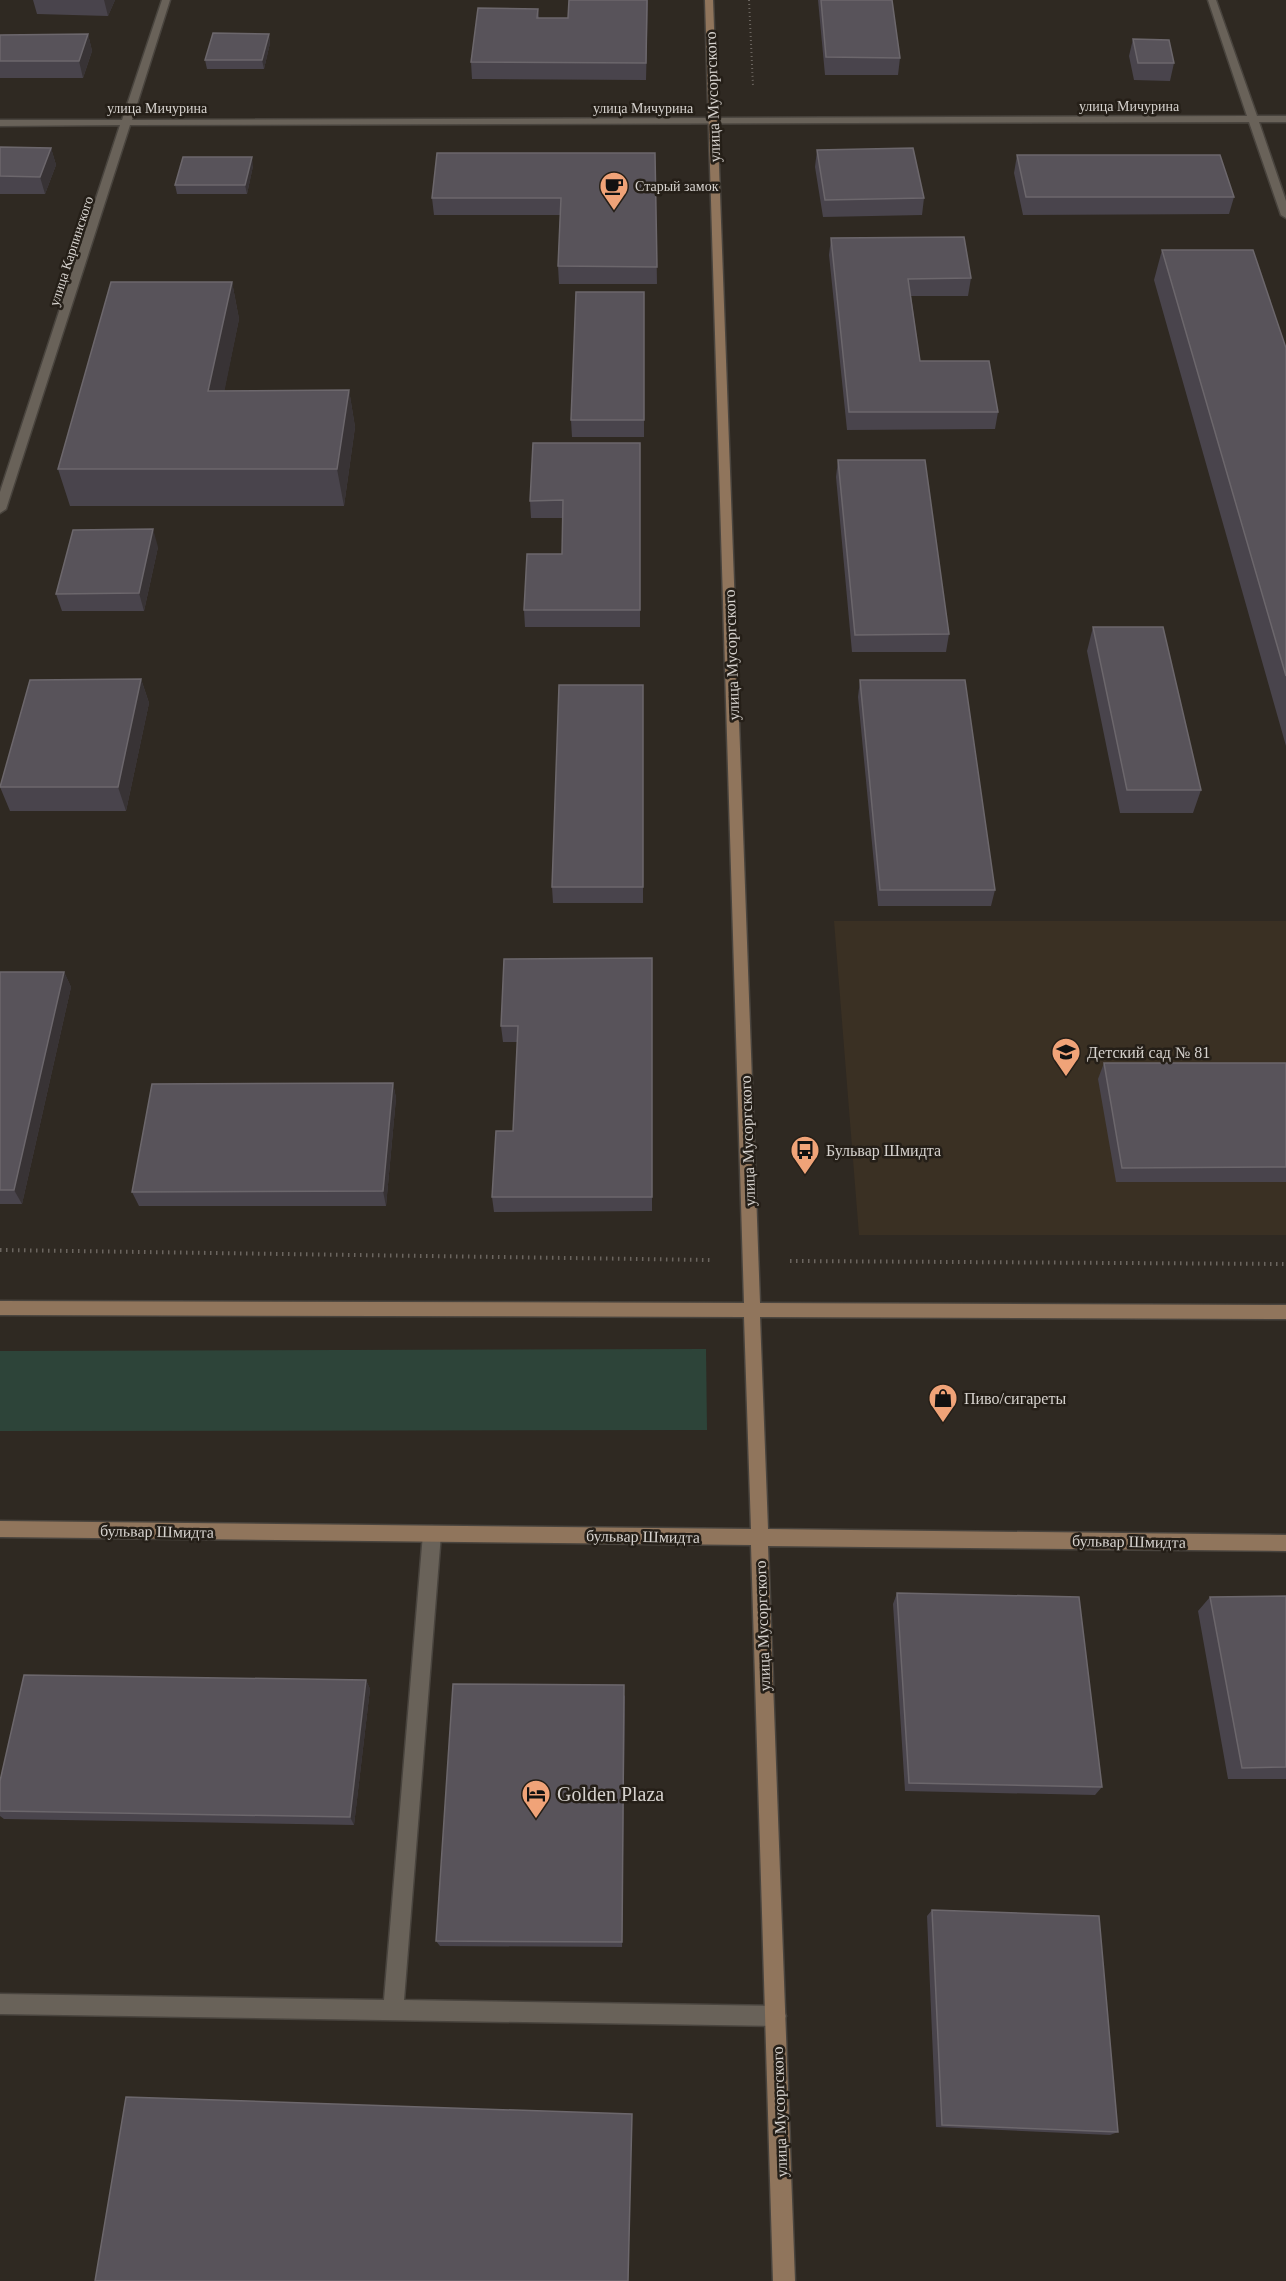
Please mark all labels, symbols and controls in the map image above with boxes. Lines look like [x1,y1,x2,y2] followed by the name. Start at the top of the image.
[702,31,724,163] street label: улица Мусоргского
[1079,99,1180,114] street label: улица Мичурина
[107,101,208,116] street label: улица Мичурина
[593,101,694,116] street label: улица Мичурина
[598,170,630,212] cafe icon: Старый замок
[635,179,719,194] place label: Старый замок
[47,194,96,308] street label: улица Карпинского
[721,589,743,721] street label: улица Мусоргского
[1050,1036,1082,1078] school or university icon: Детский сад № 81
[1087,1044,1210,1062] place label: Детский сад № 81
[737,1075,759,1207] street label: улица Мусоргского
[789,1134,821,1176] bus stop icon: Бульвар Шмидта
[826,1142,941,1160] place label: Бульвар Шмидта
[927,1382,959,1424] shop icon: Пиво/сигареты
[964,1390,1066,1408] place label: Пиво/сигареты
[100,1522,214,1542] street label: бульвар Шмидта
[586,1527,700,1547] street label: бульвар Шмидта
[1072,1532,1186,1552] street label: бульвар Шмидта
[752,1560,774,1692] street label: улица Мусоргского
[520,1778,552,1820] hotel icon: Golden Plaza
[557,1783,664,1805] place label: Golden Plaza
[769,2046,791,2178] street label: улица Мусоргского

